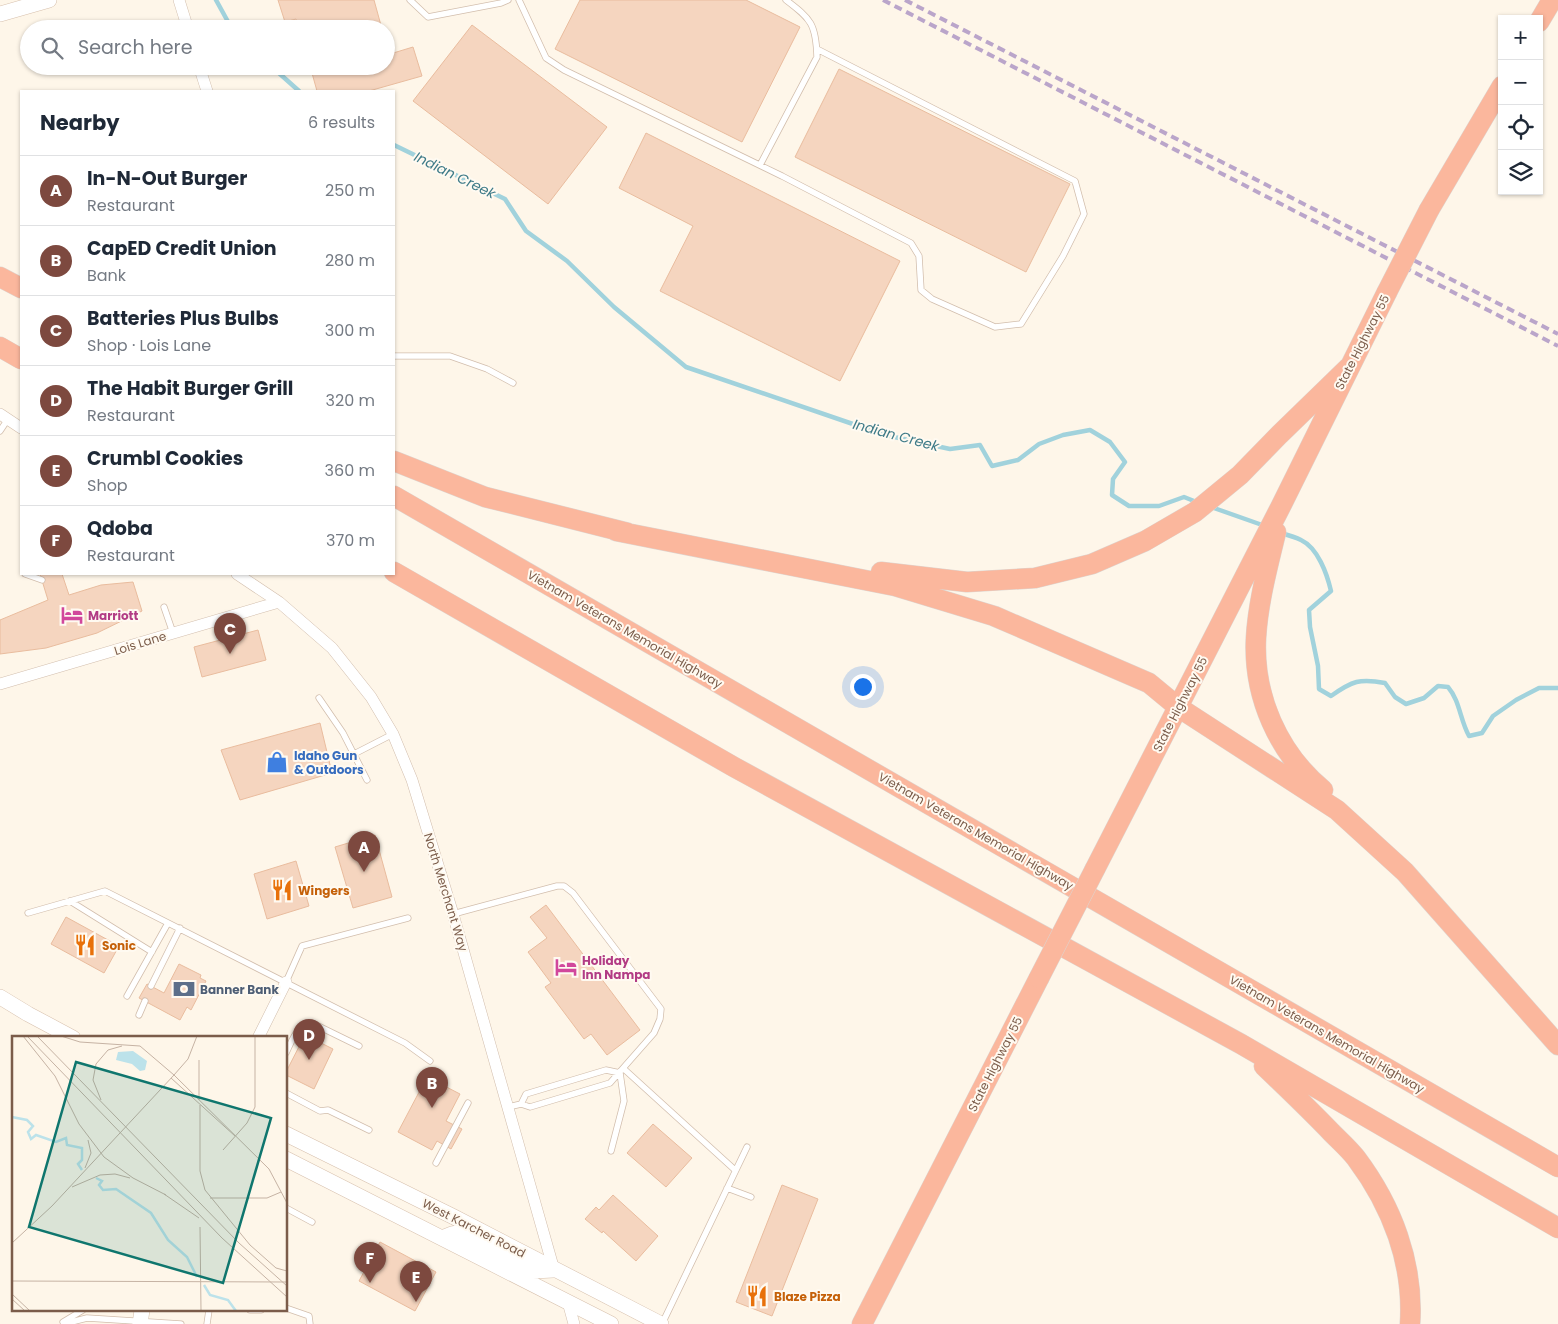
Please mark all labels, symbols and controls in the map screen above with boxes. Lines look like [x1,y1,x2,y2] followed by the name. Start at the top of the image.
[1498,15,1543,195] map controls
[1498,15,1543,60] button: +
[20,20,395,75] search box
[38,34,66,62] icon: search
[78,34,192,61] text: Search here
[1498,60,1543,105] button: −
[1498,105,1543,150] button: locate
[40,108,120,137] text: Nearby
[308,111,375,134] text: 6 results
[411,147,500,204] water label: Indian Creek
[1498,150,1543,195] button: layers
[87,165,247,192] text: In-N-Out Burger
[50,179,62,202] text: A
[325,179,375,202] text: 250 m
[87,194,175,217] text: Restaurant
[87,235,277,262] text: CapED Credit Union
[51,249,61,272] text: B
[325,249,375,272] text: 280 m
[87,264,126,287] text: Bank
[1331,292,1393,392] street label: State Highway 55
[87,305,279,332] text: Batteries Plus Bulbs
[50,319,62,342] text: C
[325,319,375,342] text: 300 m
[87,334,211,357] text: Shop · Lois Lane
[87,375,293,402] text: The Habit Burger Grill
[50,389,62,412] text: D
[326,389,375,412] text: 320 m
[87,404,175,427] text: Restaurant
[851,414,942,456] water label: Indian Creek
[87,445,243,472] text: Crumbl Cookies
[52,459,60,482] text: E
[325,459,375,482] text: 360 m
[87,474,128,497] text: Shop
[87,515,153,542] text: Qdoba
[52,529,60,552] text: F
[326,529,375,552] text: 370 m
[87,544,175,567] text: Restaurant
[524,566,726,692] street label: Vietnam Veterans Memorial Highway
[59,602,85,628] hotel icon: Marriott
[88,607,138,624] place label: Marriott
[214,613,246,654] pin: C
[112,627,168,659] street label: Lois Lane
[1149,654,1211,754] street label: State Highway 55
[850,674,876,700] your location
[294,747,364,778] place label: Idaho Gun & Outdoors
[264,749,290,775] shop icon: Idaho Gun & Outdoors
[875,768,1077,894] street label: Vietnam Veterans Memorial Highway
[348,831,380,872] pin: A
[420,831,472,954] street label: North Merchant Way
[269,877,295,903] restaurant icon: Wingers
[298,882,350,899] place label: Wingers
[72,932,98,958] restaurant icon: Sonic
[102,937,136,954] place label: Sonic
[582,952,650,983] place label: Holiday Inn Nampa
[553,954,579,980] hotel icon: Holiday Inn Nampa
[1226,971,1428,1097] street label: Vietnam Veterans Memorial Highway
[171,976,197,1002] bank icon: Banner Bank
[200,981,279,998] place label: Banner Bank
[964,1014,1026,1114] street label: State Highway 55
[293,1019,325,1060] pin: D
[12,1036,288,1312] inset map
[416,1067,448,1108] pin: B
[419,1195,529,1261] street label: West Karcher Road
[354,1242,386,1283] pin: F
[400,1261,432,1302] pin: E
[744,1283,770,1309] restaurant icon: Blaze Pizza
[774,1288,841,1305] place label: Blaze Pizza

